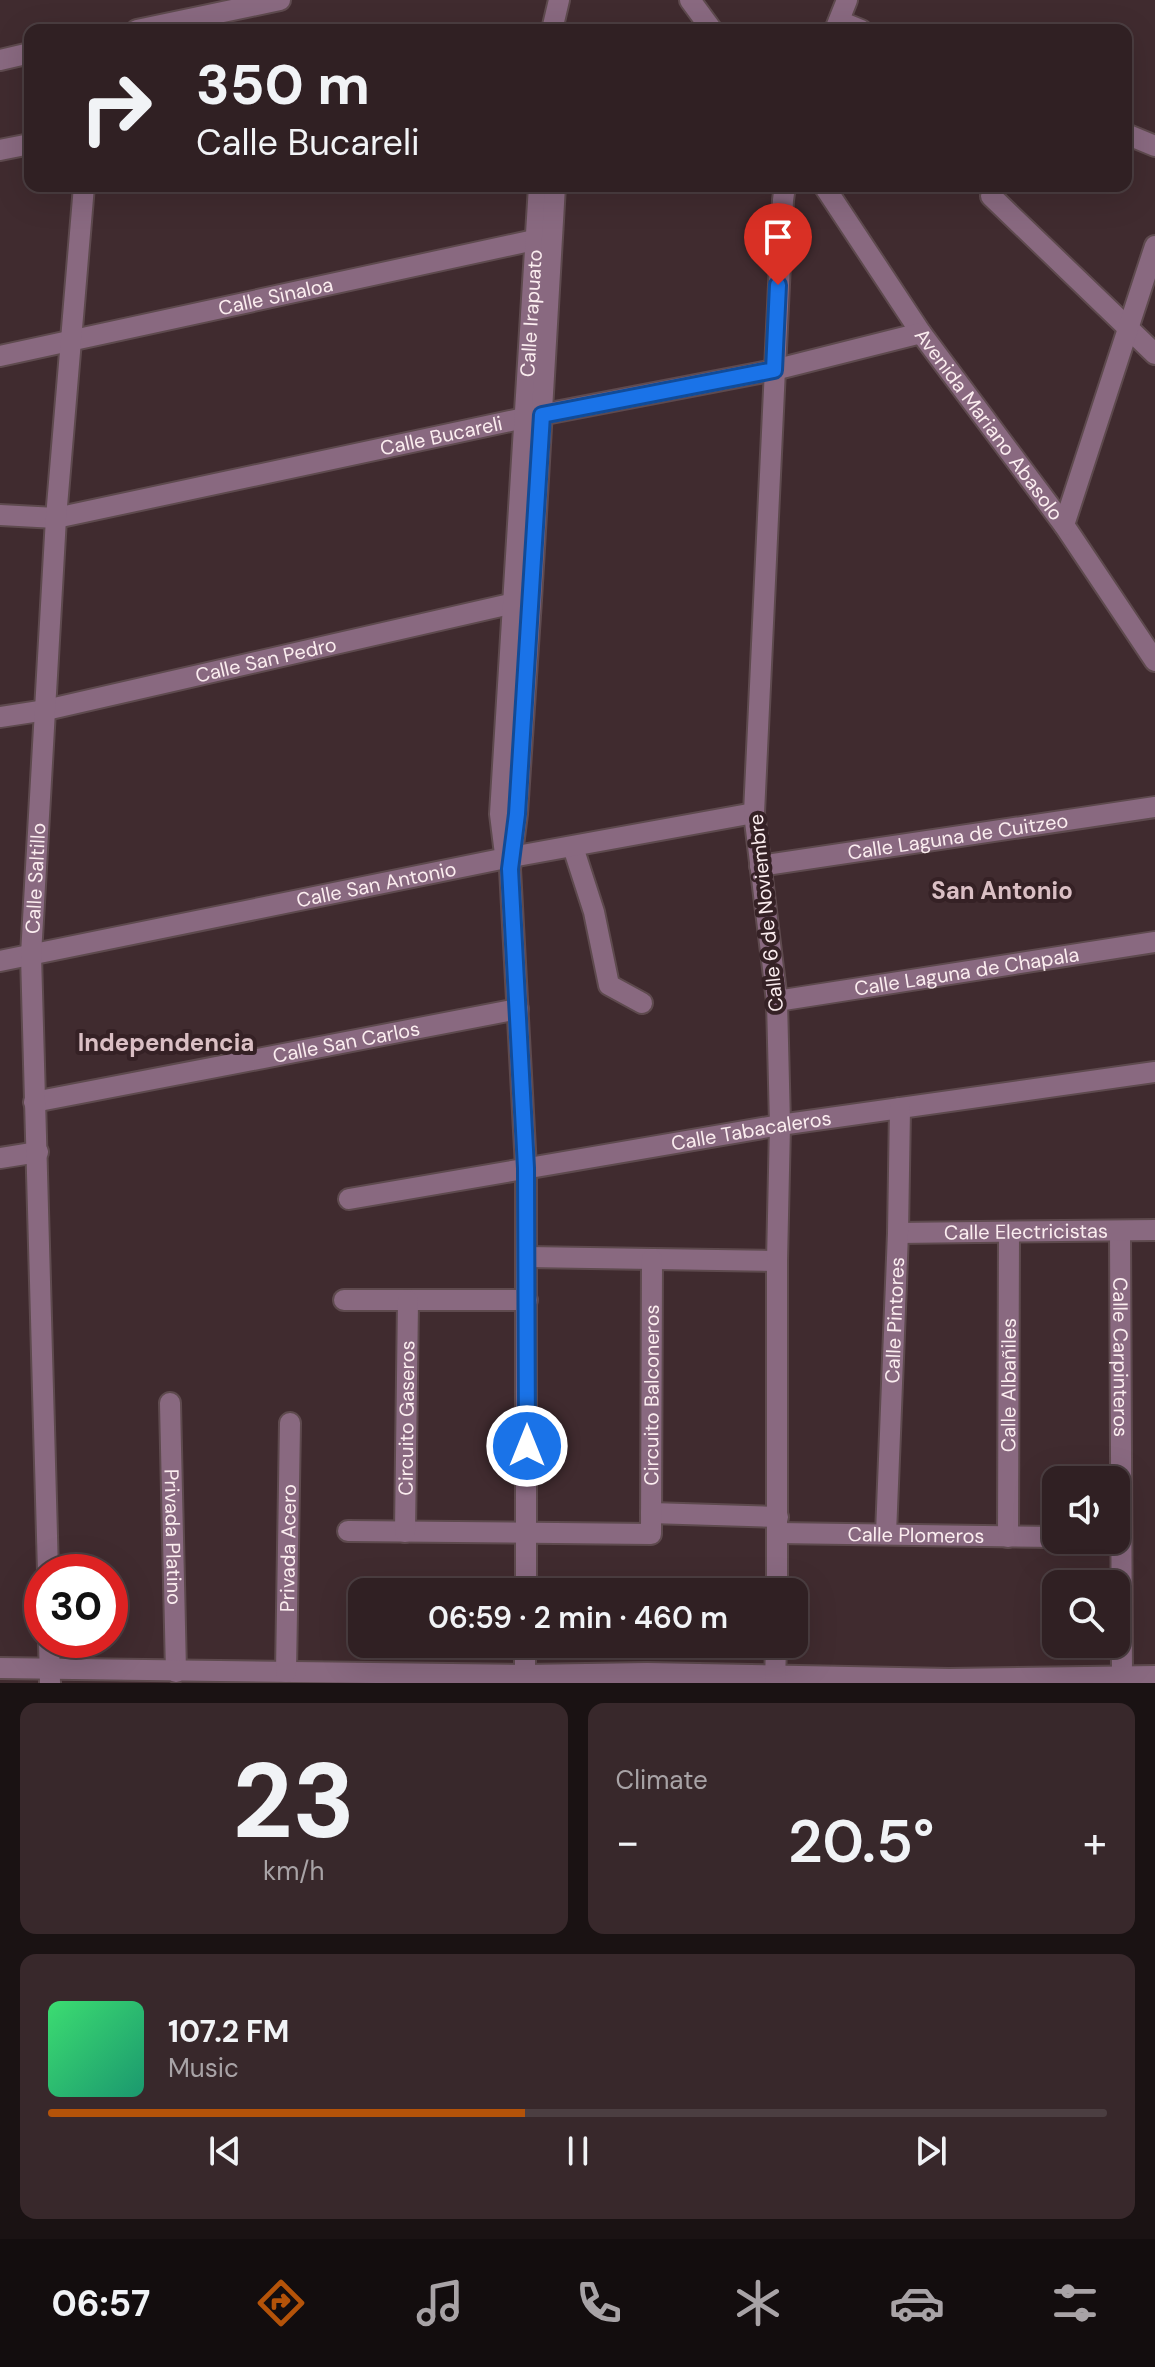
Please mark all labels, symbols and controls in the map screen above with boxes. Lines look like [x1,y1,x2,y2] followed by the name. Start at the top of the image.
[196,48,370,121] text: 350 m
[64,56,168,160] icon: right
[196,119,420,166] text: Calle Bucareli
[744,203,812,285] pin
[756,215,800,259] icon: arrive
[514,249,548,378] street label: Calle Irapuato
[216,271,335,321] street label: Calle Sinaloa
[909,323,1069,526] street label: Avenida Mariano Abasolo
[378,410,505,461] street label: Calle Bucareli
[193,631,339,688] street label: Calle San Pedro
[846,807,1070,866] street label: Calle Laguna de Cuitzeo
[743,813,789,1013] street label: Calle 6 de Noviembre
[19,822,52,935] street label: Calle Saltillo
[294,855,459,913] street label: Calle San Antonio
[931,875,1073,906] district label: San Antonio
[852,941,1081,1002] street label: Calle Laguna de Chapala
[271,1015,422,1069] street label: Calle San Carlos
[78,1027,254,1058] district label: Independencia
[669,1105,833,1156] street label: Calle Tabacaleros
[944,1218,1108,1245] street label: Calle Electricistas
[879,1256,910,1384] street label: Calle Pintores
[1107,1277,1134,1437] street label: Calle Carpinteros
[638,1304,665,1486] street label: Circuito Balconeros
[995,1318,1022,1452] street label: Calle Albañiles
[392,1340,420,1496] street label: Circuito Gaseros
[485,1404,569,1488] position arrow
[1042,1466,1130,1658] map controls
[1042,1466,1130,1554] button: sound
[158,1469,188,1605] street label: Privada Platino
[274,1484,302,1612] street label: Privada Acero
[847,1521,985,1549] street label: Calle Plomeros
[24,1554,128,1658] speed limit sign: 30
[1042,1570,1130,1658] button: search
[428,1598,728,1637] text: 06:59 · 2 min · 460 m
[232,1734,355,1869] text: 23
[616,1763,708,1797] text: Climate
[788,1802,934,1881] text: 20.5°
[616,1813,640,1871] text: −
[1083,1813,1107,1871] text: +
[263,1854,324,1888] text: km/h
[168,2012,289,2051] text: 107.2 FM
[168,2051,239,2085] text: Music
[203,2129,247,2173] icon: previous
[556,2129,600,2173] icon: pause
[909,2129,953,2173] icon: next
[253,2275,309,2331] icon: directions
[412,2275,468,2331] icon: music
[571,2275,627,2331] icon: phone
[730,2275,786,2331] icon: climate
[889,2275,945,2331] icon: car
[1047,2275,1103,2331] icon: filters
[51,2280,150,2327] text: 06:57

